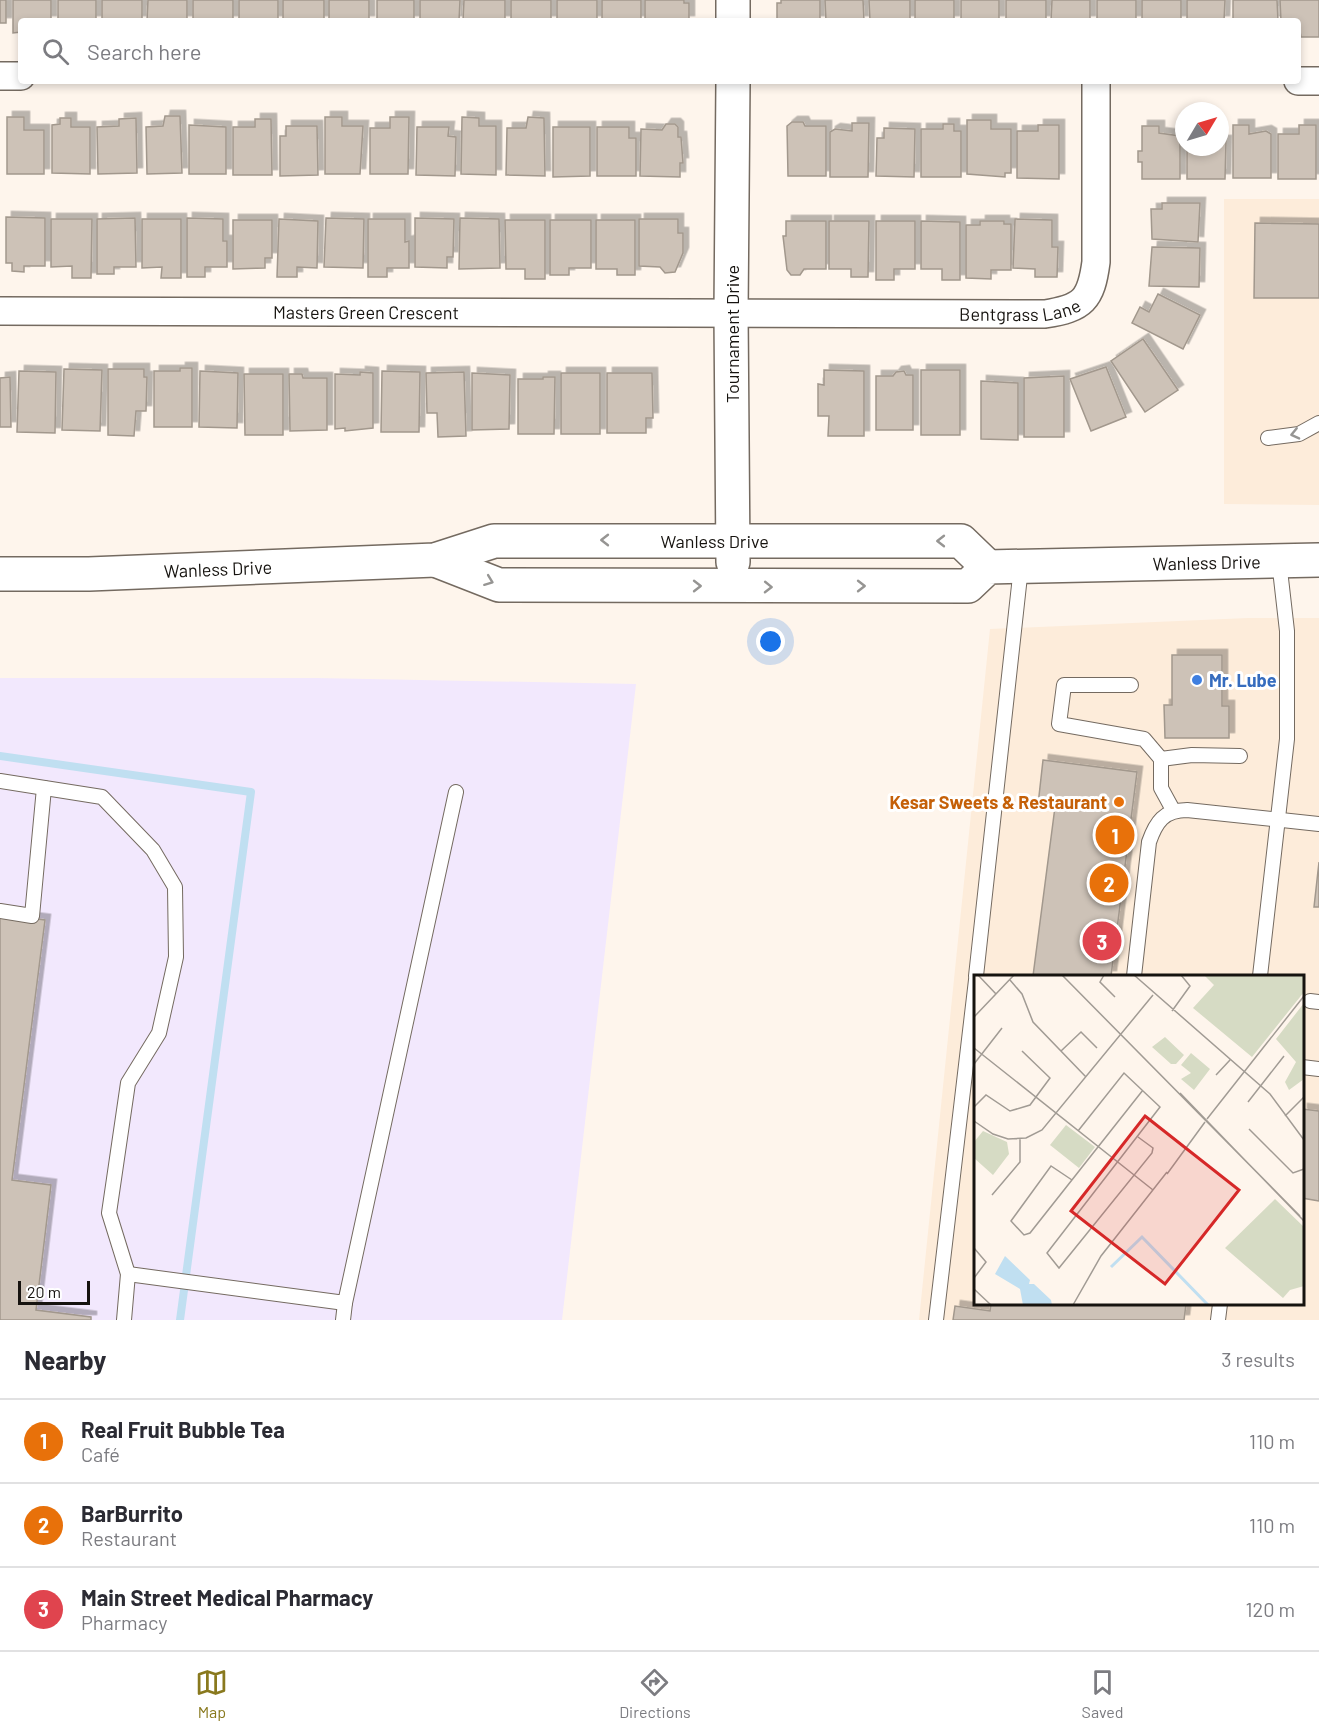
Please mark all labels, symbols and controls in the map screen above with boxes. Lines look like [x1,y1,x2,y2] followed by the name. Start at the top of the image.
[18,18,1301,84] search box
[39,35,72,68] icon: search
[87,38,201,64] text: Search here
[1175,102,1229,156] north arrow
[721,265,743,403] street label: Tournament Drive
[959,294,1084,325] street label: Bentgrass Lane
[273,301,459,323] street label: Masters Green Crescent
[1290,426,1300,439] one-way arrow
[661,530,769,552] street label: Wanless Drive
[601,534,610,546] one-way arrow
[936,535,945,547] one-way arrow
[1152,550,1261,575] street label: Wanless Drive
[163,556,272,582] street label: Wanless Drive
[483,574,494,587] one-way arrow
[693,580,702,592] one-way arrow
[763,580,772,593] one-way arrow
[856,580,865,592] one-way arrow
[756,627,785,656] your location
[1209,669,1277,691] place label: Mr. Lube
[1190,673,1204,687] marker: Mr. Lube
[889,791,1107,813] place label: Kesar Sweets & Restaurant
[1112,795,1126,809] marker: Kesar Sweets & Restaurant
[1096,812,1134,858] pin: 1
[1090,860,1128,906] pin: 2
[1082,918,1122,964] pin: 3
[974,975,1304,1305] inset map
[18,1278,90,1306] scale bar
[27,1282,61,1301] text: 20 m
[24,1344,106,1375] text: Nearby
[1221,1347,1295,1371] text: 3 results
[81,1416,285,1442] text: Real Fruit Bubble Tea
[40,1429,47,1453] text: 1
[1249,1429,1295,1453] text: 110 m
[81,1442,120,1466] text: Café
[81,1500,183,1526] text: BarBurrito
[38,1513,49,1537] text: 2
[1249,1513,1295,1537] text: 110 m
[81,1526,177,1550] text: Restaurant
[81,1584,373,1610] text: Main Street Medical Pharmacy
[38,1597,49,1621] text: 3
[1245,1597,1295,1621] text: 120 m
[81,1610,167,1634] text: Pharmacy
[195,1666,228,1721] tab: Map
[619,1666,691,1721] tab: Directions
[1082,1666,1124,1721] tab: Saved

